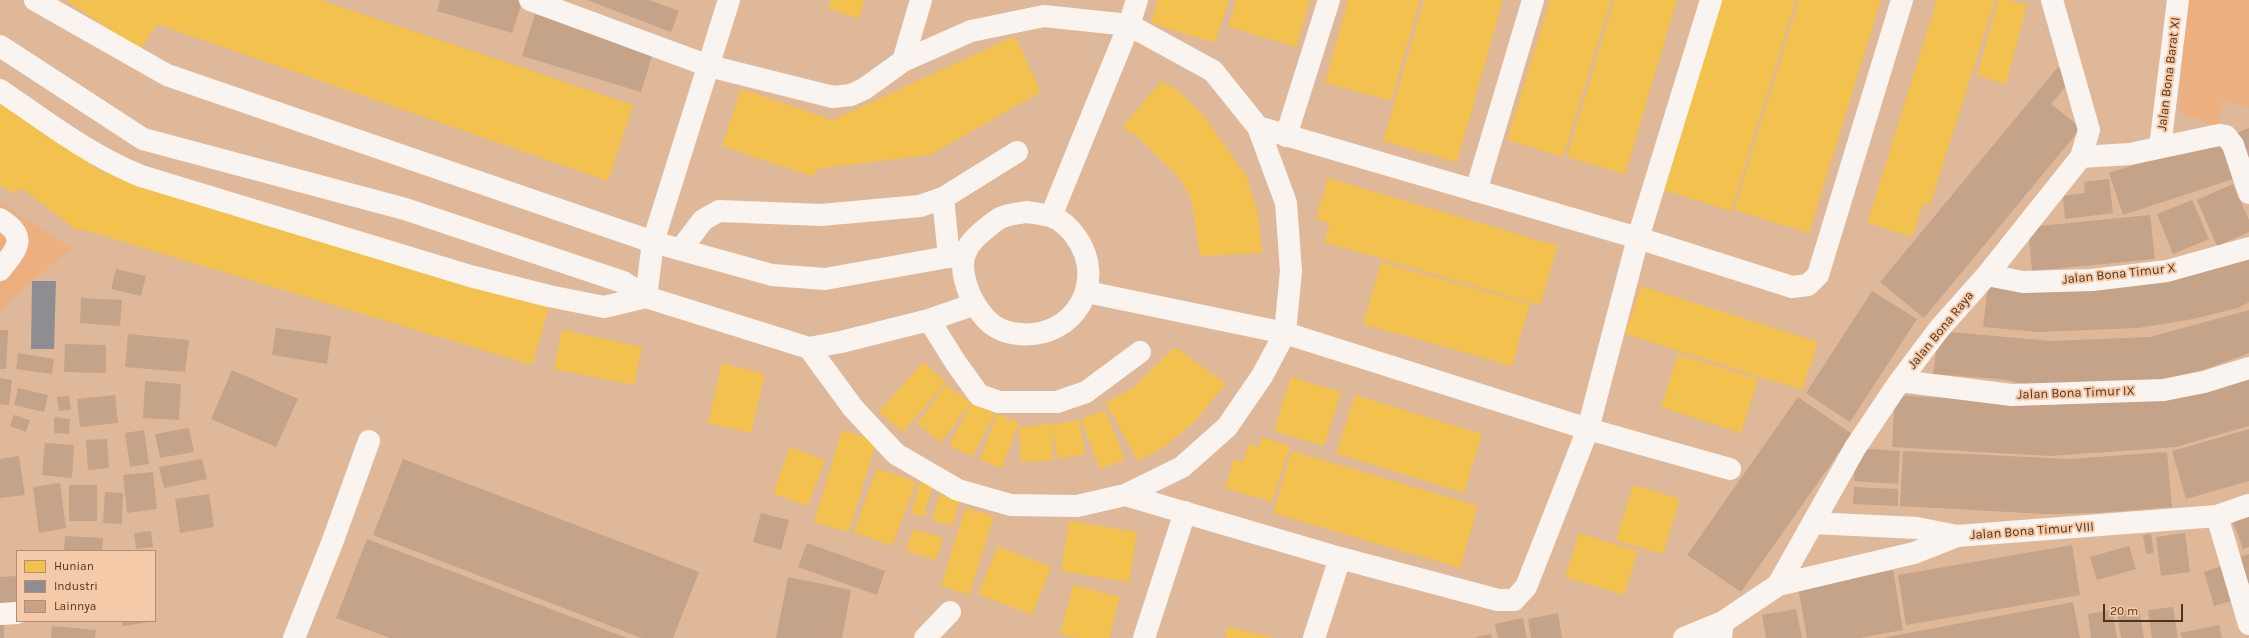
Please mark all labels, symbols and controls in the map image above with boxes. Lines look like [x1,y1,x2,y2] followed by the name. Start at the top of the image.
[2154,16,2184,132] street label: Jalan Bona Barat XI
[2062,260,2176,288] street label: Jalan Bona Timur X
[1905,288,1977,372] street label: Jalan Bona Raya
[2017,383,2135,403] street label: Jalan Bona Timur IX
[1970,519,2094,543] street label: Jalan Bona Timur VIII
[16,550,156,622] legend
[54,559,94,573] text: Hunian
[54,579,98,593] text: Industri
[2105,596,2185,622] scale bar
[54,599,96,613] text: Lainnya
[2110,604,2138,618] text: 20 m

